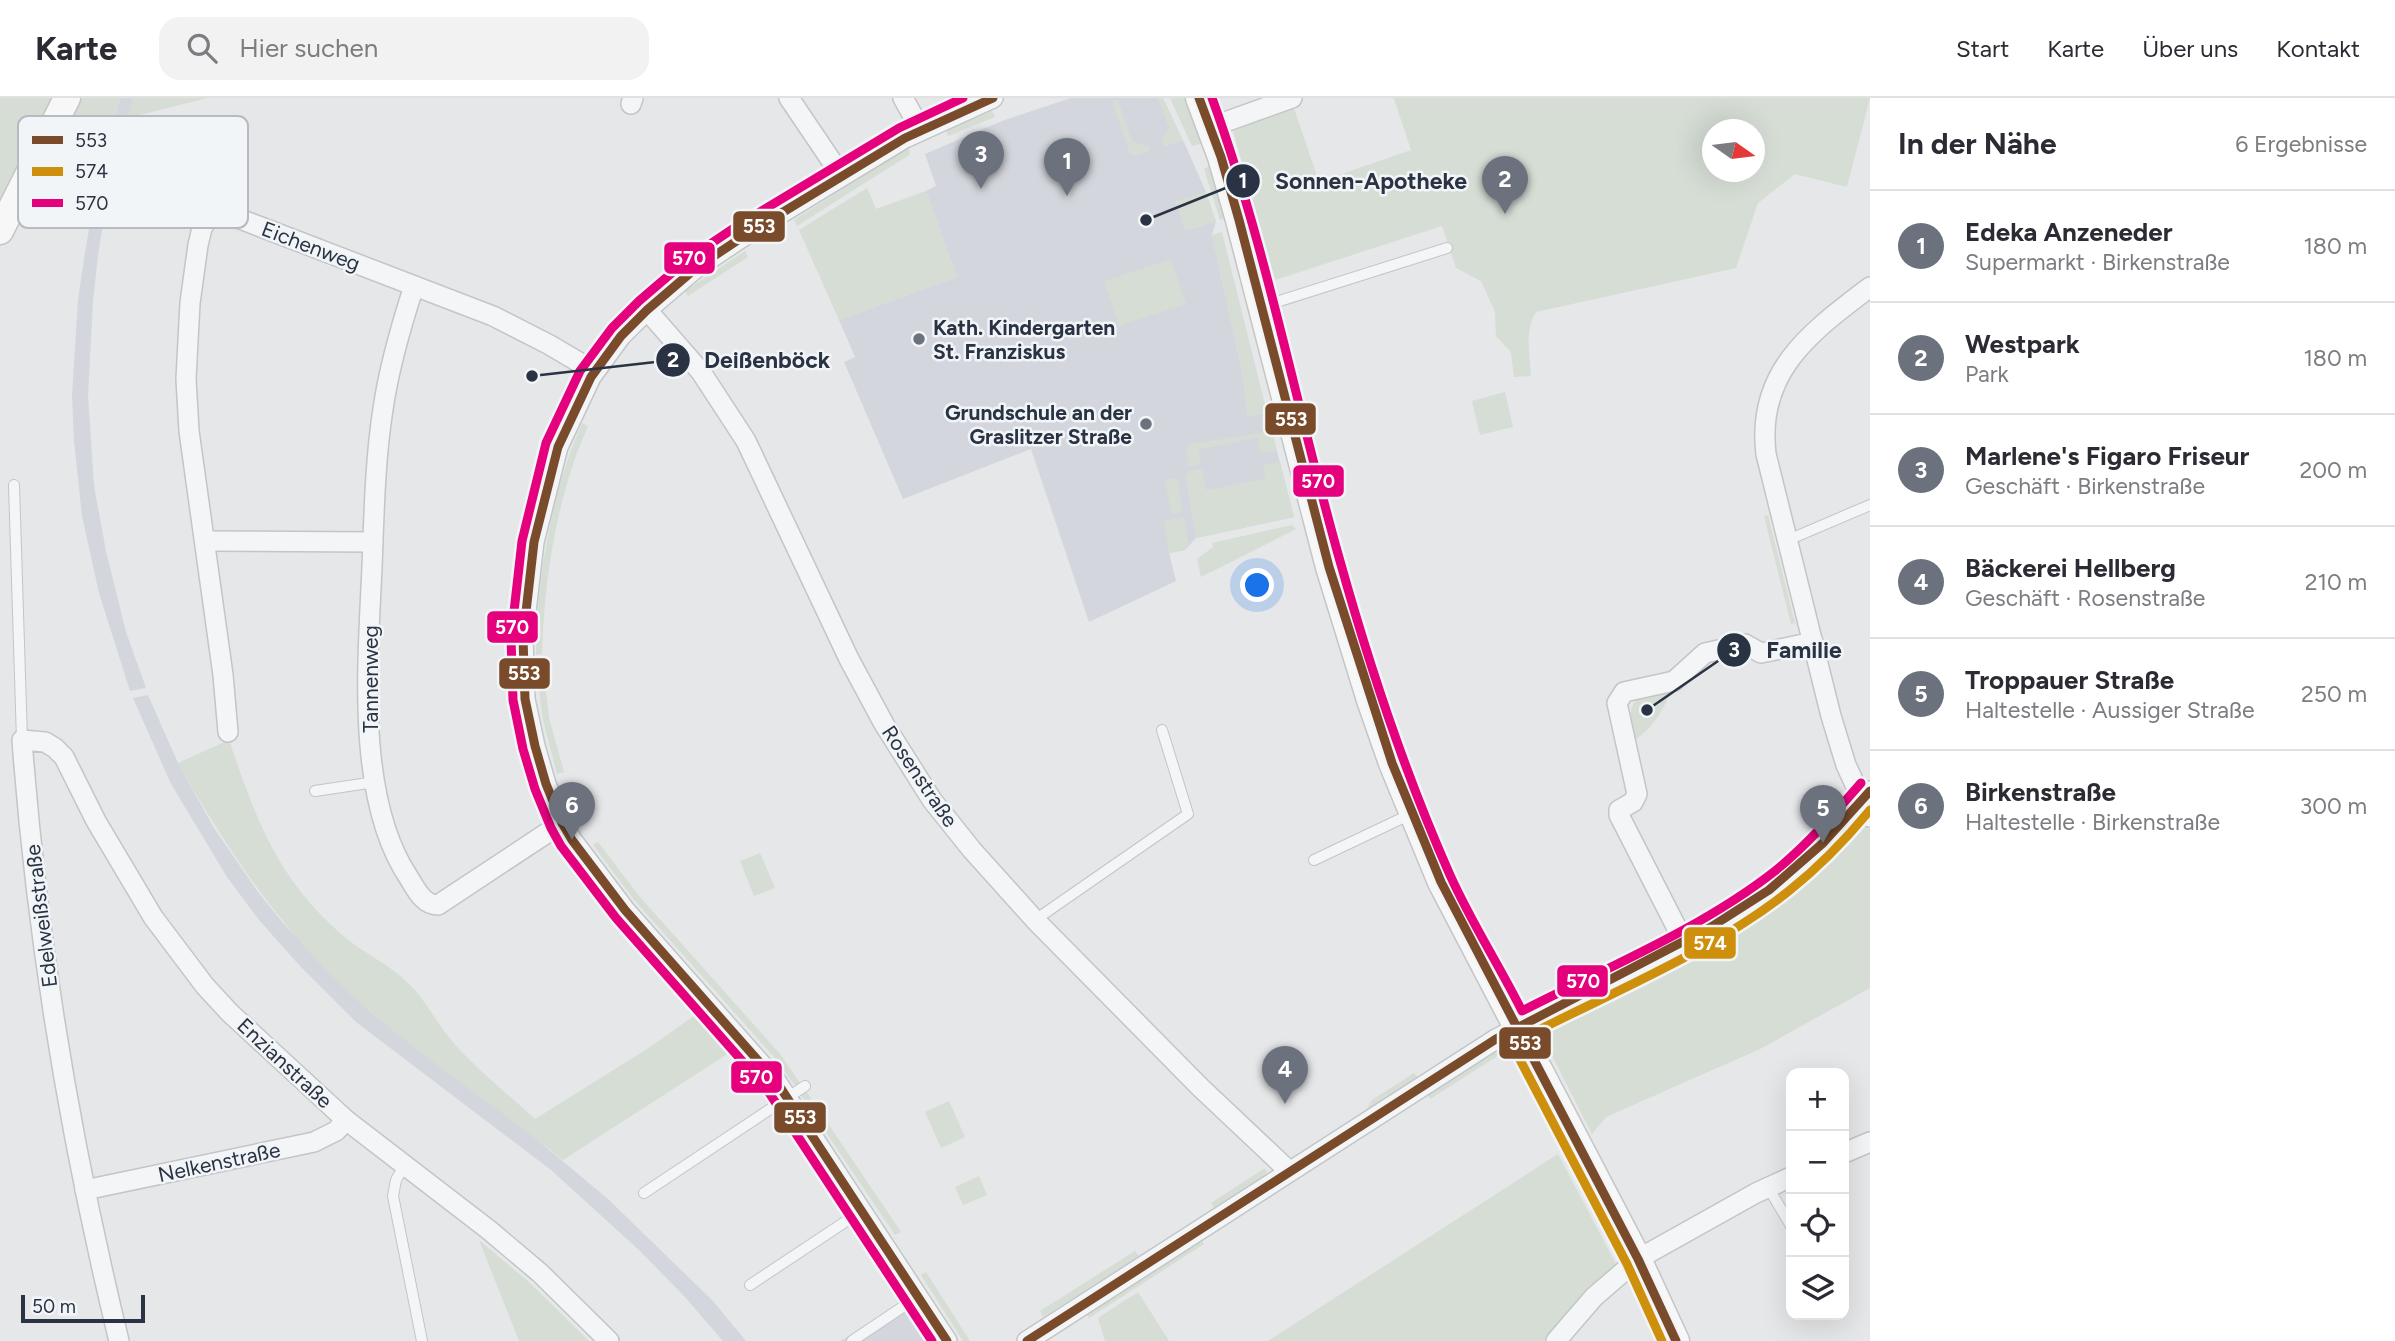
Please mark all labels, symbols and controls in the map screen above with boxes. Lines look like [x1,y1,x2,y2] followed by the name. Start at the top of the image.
[159,17,649,80] search box
[35,29,117,68] text: Karte
[183,29,221,67] icon: search
[239,32,378,64] text: Hier suchen
[1956,34,2009,63] text: Start
[2047,34,2104,63] text: Karte
[2142,34,2238,63] text: Über uns
[2276,34,2360,63] text: Kontakt
[18,116,248,228] legend
[1702,119,1765,182] north arrow
[1898,125,2057,162] text: In der Nähe
[75,129,107,152] text: 553
[2235,130,2367,158] text: 6 Ergebnisse
[958,131,1004,189] pin: 3
[1044,138,1090,196] pin: 1
[1482,156,1528,214] pin: 2
[1226,159,1480,203] callout: Sonnen-Apotheke
[75,160,108,183] text: 574
[1275,167,1467,195] text: Sonnen-Apotheke
[1239,168,1247,193] text: 1
[75,192,108,215] text: 570
[732,210,786,243] line badge: 553
[743,215,775,238] text: 553
[258,216,364,276] street label: Eichenweg
[1965,216,2173,248] text: Edeka Anzeneder
[1916,232,1926,260] text: 1
[2303,232,2367,260] text: 180 m
[663,241,716,275] line badge: 570
[672,247,706,270] text: 570
[1965,248,2230,276] text: Supermarkt · Birkenstraße
[933,315,1115,364] place label: Kath. Kindergarten St. Franziskus
[1965,328,2080,360] text: Westpark
[911,331,927,347] marker: Kath. Kindergarten St. Franziskus
[655,338,844,382] callout: Deißenböck
[1914,344,1928,372] text: 2
[2303,344,2367,372] text: 180 m
[704,346,831,374] text: Deißenböck
[667,347,679,372] text: 2
[1965,360,2009,388] text: Park
[945,400,1132,449] place label: Grundschule an der Graslitzer Straße
[1264,402,1317,436] line badge: 553
[1275,408,1307,431] text: 553
[1138,416,1154,432] marker: Grundschule an der Graslitzer Straße
[1965,440,2249,472] text: Marlene's Figaro Friseur
[1915,456,1927,484] text: 3
[2299,456,2367,484] text: 200 m
[1292,464,1345,498] line badge: 570
[1301,470,1335,493] text: 570
[1965,472,2205,500] text: Geschäft · Birkenstraße
[1965,552,2176,584] text: Bäckerei Hellberg
[1240,568,1274,602] your location
[1914,568,1928,596] text: 4
[2305,568,2367,596] text: 210 m
[1965,584,2205,612] text: Geschäft · Rosenstraße
[486,610,539,644] line badge: 570
[495,616,529,639] text: 570
[358,625,383,733] street label: Tannenweg
[1717,628,1855,672] callout: Familie
[1766,636,1842,664] text: Familie
[1728,637,1740,662] text: 3
[498,657,551,690] line badge: 553
[508,662,540,685] text: 553
[1965,664,2174,696] text: Troppauer Straße
[1914,680,1928,708] text: 5
[2301,680,2367,708] text: 250 m
[1965,696,2255,724] text: Haltestelle · Aussiger Straße
[877,720,963,832] street label: Rosenstraße
[1965,776,2116,808] text: Birkenstraße
[549,782,595,840] pin: 6
[1800,785,1846,843] pin: 5
[1914,792,1928,820] text: 6
[2300,792,2367,820] text: 300 m
[1965,808,2220,836] text: Haltestelle · Birkenstraße
[20,843,62,989] street label: Edelweißstraße
[1683,926,1737,960] line badge: 574
[1693,932,1727,955] text: 574
[1556,964,1609,998] line badge: 570
[1566,970,1600,993] text: 570
[232,1013,338,1113] street label: Enzianstraße
[1498,1026,1552,1060] line badge: 553
[1509,1032,1541,1055] text: 553
[1262,1046,1308,1104] pin: 4
[730,1060,783,1094] line badge: 570
[739,1066,773,1089] text: 570
[1786,1068,1849,1320] map controls
[1786,1068,1849,1131] button: +
[773,1101,827,1134] line badge: 553
[784,1106,816,1129] text: 553
[1786,1131,1849,1194] button: −
[156,1137,282,1187] street label: Nelkenstraße
[1786,1194,1849,1257] button: locate
[1786,1257,1849,1320] button: layers
[21,1292,145,1324] scale bar
[32,1295,76,1318] text: 50 m

